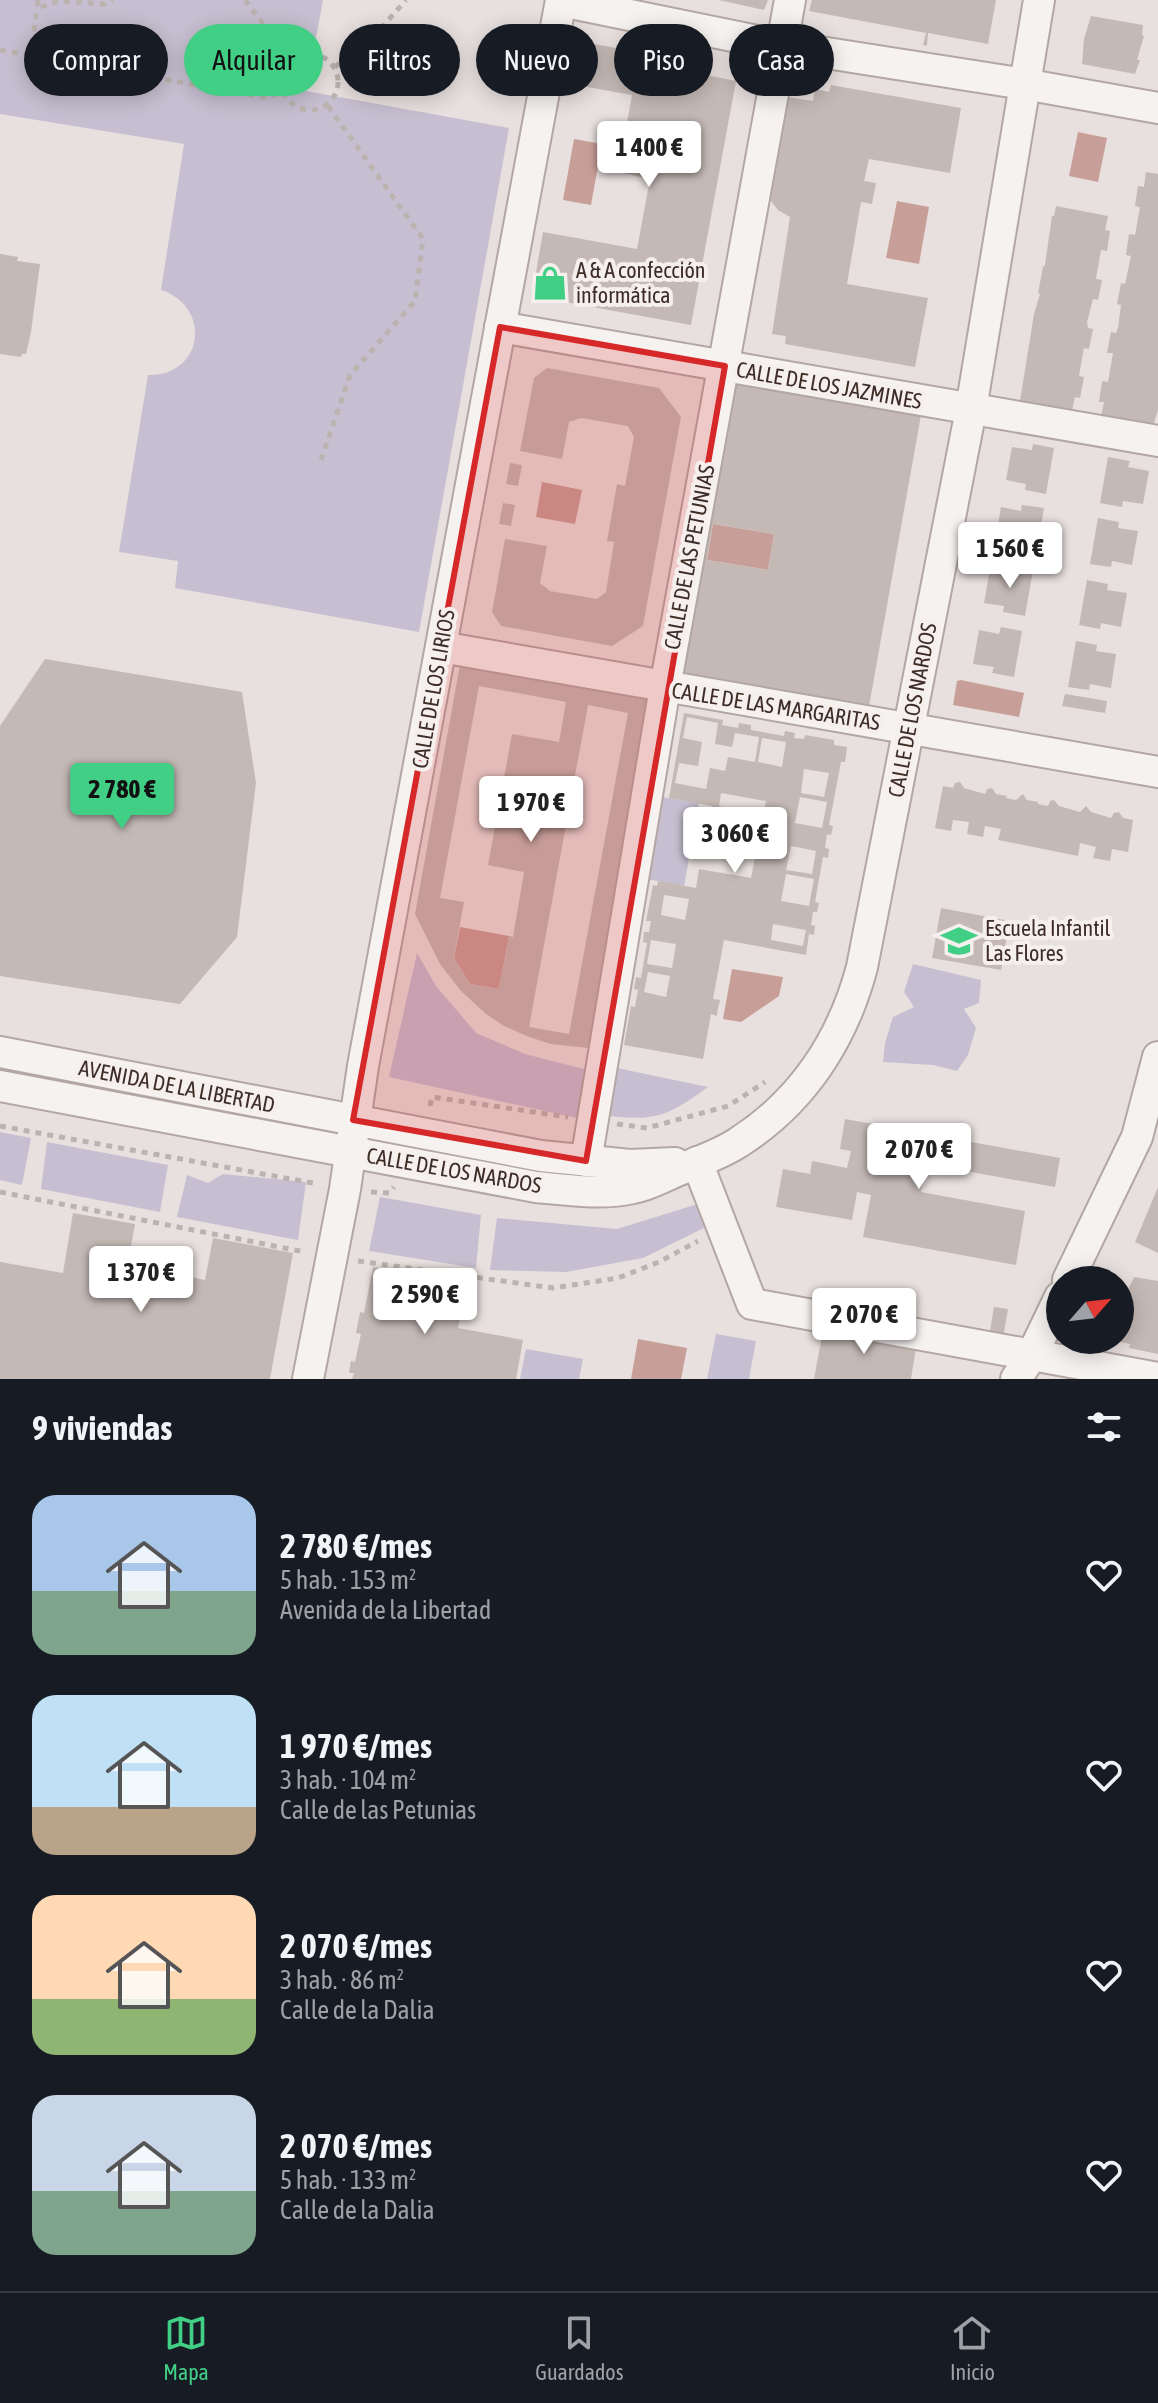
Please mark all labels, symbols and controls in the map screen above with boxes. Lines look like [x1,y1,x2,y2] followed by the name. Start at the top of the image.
[24,24,168,96] chip: Comprar
[184,24,323,96] chip: Alquilar
[339,24,460,96] chip: Filtros
[476,24,598,96] chip: Nuevo
[614,24,713,96] chip: Piso
[729,24,834,96] chip: Casa
[575,121,723,189] pin: 1 400 €
[615,132,683,162] text: 1 400 €
[576,257,706,308] place label: A & A confección informática
[531,264,569,302] shop icon: A & A confección informática
[734,356,924,414] street label: CALLE DE LOS JAZMINES
[658,462,720,652] street label: CALLE DE LAS PETUNIAS
[936,522,1084,590] pin: 1 560 €
[976,533,1044,563] text: 1 560 €
[406,608,460,770] street label: CALLE DE LOS LIRIOS
[882,621,942,799] street label: CALLE DE LOS NARDOS
[670,677,882,735] street label: CALLE DE LAS MARGARITAS
[48,763,196,831] pin: 2 780 €
[88,774,156,804] text: 2 780 €
[457,776,605,844] pin: 1 970 €
[497,787,565,817] text: 1 970 €
[661,807,809,875] pin: 3 060 €
[701,818,769,848] text: 3 060 €
[985,915,1111,966] place label: Escuela Infantil Las Flores
[940,922,978,960] school or university icon: Escuela Infantil Las Flores
[77,1054,277,1118] street label: AVENIDA DE LA LIBERTAD
[845,1123,993,1191] pin: 2 070 €
[885,1134,953,1164] text: 2 070 €
[365,1142,543,1198] street label: CALLE DE LOS NARDOS
[67,1246,215,1314] pin: 1 370 €
[107,1257,175,1287] text: 1 370 €
[1046,1266,1134,1354] north arrow
[1046,1266,1134,1354] map controls
[351,1268,499,1336] pin: 2 590 €
[391,1279,459,1309] text: 2 590 €
[790,1288,938,1356] pin: 2 070 €
[830,1299,898,1329] text: 2 070 €
[1082,1405,1126,1449] icon: filters
[32,1408,172,1447] text: 9 viviendas
[280,1526,432,1565] text: 2 780 €/mes
[96,1527,192,1623] icon: home
[1082,1553,1126,1597] icon: heart
[280,1565,416,1595] text: 5 hab. · 153 m²
[280,1595,491,1625] text: Avenida de la Libertad
[280,1726,432,1765] text: 1 970 €/mes
[96,1727,192,1823] icon: home
[1082,1753,1126,1797] icon: heart
[280,1765,416,1795] text: 3 hab. · 104 m²
[280,1795,476,1825] text: Calle de las Petunias
[280,1926,432,1965] text: 2 070 €/mes
[96,1927,192,2023] icon: home
[1082,1953,1126,1997] icon: heart
[280,1965,404,1995] text: 3 hab. · 86 m²
[280,1995,435,2025] text: Calle de la Dalia
[280,2126,432,2165] text: 2 070 €/mes
[96,2127,192,2223] icon: home
[1082,2153,1126,2197] icon: heart
[280,2165,416,2195] text: 5 hab. · 133 m²
[280,2195,435,2225] text: Calle de la Dalia
[163,2311,209,2385] tab: Mapa
[535,2311,623,2385] tab: Guardados
[950,2311,995,2385] tab: Inicio

